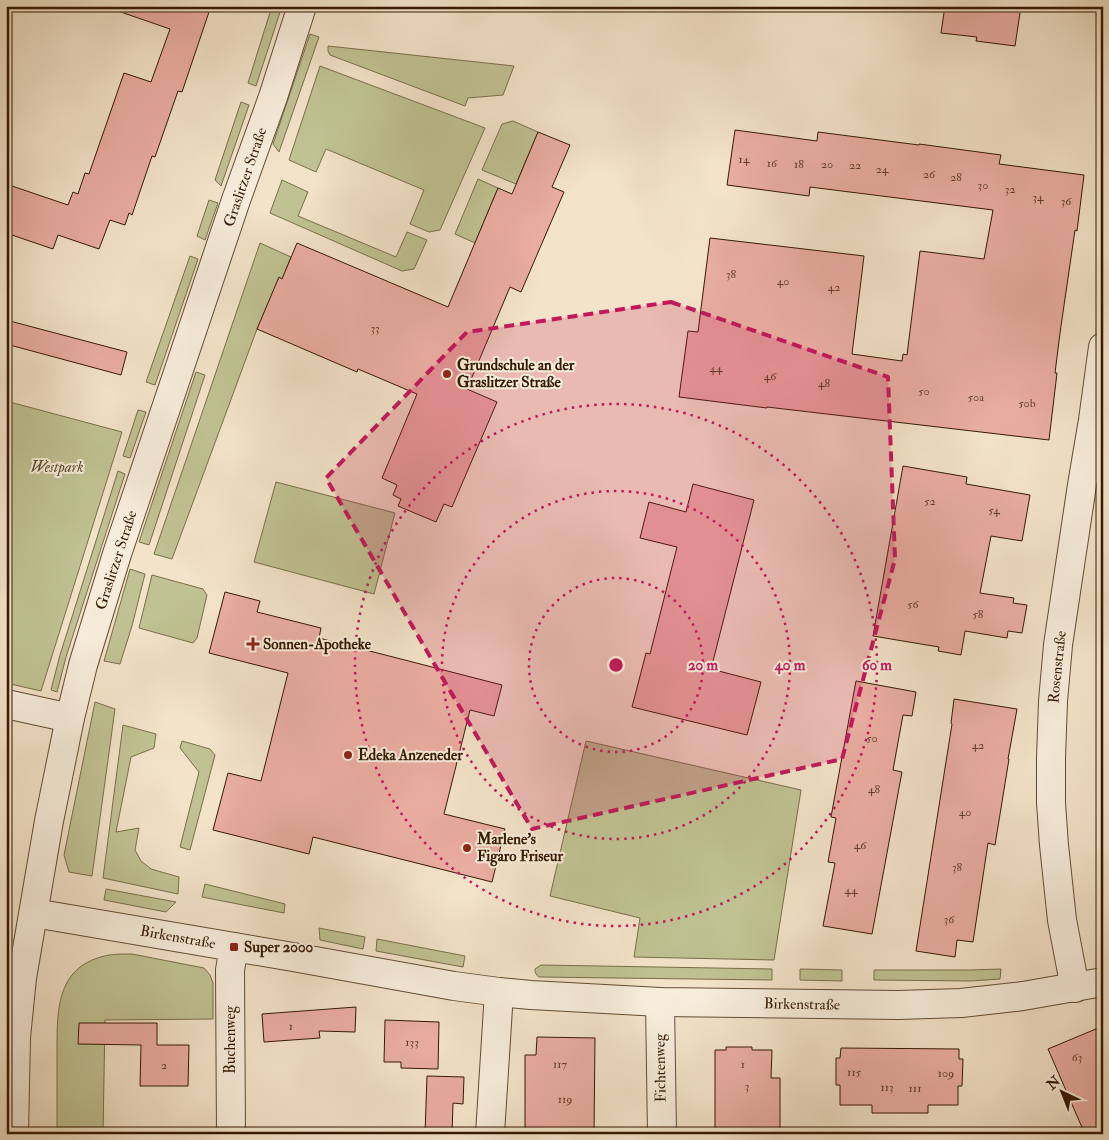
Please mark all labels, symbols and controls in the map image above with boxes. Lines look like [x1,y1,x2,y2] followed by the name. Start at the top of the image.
[220,125,271,229] street label: Graslitzer Straße
[739,152,750,167] house number: 14
[767,156,778,171] house number: 16
[794,157,804,172] house number: 18
[821,157,833,172] house number: 20
[849,158,861,173] house number: 22
[876,162,889,177] house number: 24
[923,167,936,182] house number: 26
[950,170,962,185] house number: 28
[978,178,988,193] house number: 30
[1005,182,1015,197] house number: 32
[1032,190,1044,205] house number: 34
[1061,194,1072,209] house number: 36
[726,267,736,282] house number: 38
[777,274,789,289] house number: 40
[828,280,840,295] house number: 42
[370,321,380,336] house number: 33
[457,356,575,392] place label: Grundschule an der Graslitzer Straße
[710,361,723,376] house number: 44
[441,368,453,380] marker: Grundschule an der Graslitzer Straße
[764,369,777,384] house number: 46
[818,376,830,391] house number: 48
[918,384,930,399] house number: 50
[968,390,985,405] house number: 50a
[1018,396,1036,411] house number: 50b
[31,458,83,477] park label: Westpark
[924,494,936,509] house number: 52
[988,503,1000,518] house number: 54
[91,508,142,612] street label: Graslitzer Straße
[907,597,920,612] house number: 56
[973,607,984,622] house number: 58
[1044,630,1071,704] street label: Rosenstraße
[263,635,372,655] place label: Sonnen-Apotheke
[247,638,259,650] marker: Sonnen-Apotheke
[607,656,625,674] centre of rings
[688,656,718,675] text: 20 m
[774,656,806,675] text: 40 m
[862,656,892,675] text: 60 m
[866,731,878,746] house number: 50
[972,738,984,753] house number: 42
[358,746,463,765] place label: Edeka Anzeneder
[342,749,354,761] marker: Edeka Anzeneder
[868,782,880,797] house number: 48
[959,805,971,820] house number: 40
[476,830,564,867] place label: Marlene's Figaro Friseur
[854,838,867,853] house number: 46
[461,842,473,854] marker: Marlene's Figaro Friseur
[952,860,962,875] house number: 38
[845,883,858,898] house number: 44
[944,912,955,927] house number: 36
[139,922,217,953] street label: Birkenstraße
[244,938,314,958] place label: Super 2000
[228,941,240,953] marker: Super 2000
[764,994,840,1015] street label: Birkenstraße
[221,1005,240,1074] street label: Buchenweg
[289,1019,293,1034] house number: 1
[650,1033,671,1102] street label: Fichtenweg
[405,1035,419,1050] house number: 133
[1072,1050,1082,1065] house number: 63
[553,1057,568,1072] house number: 117
[741,1057,745,1072] house number: 1
[161,1058,167,1073] house number: 2
[847,1065,862,1080] house number: 115
[938,1066,954,1081] house number: 109
[1036,1068,1086,1118] north arrow
[1042,1072,1064,1094] text: N
[745,1079,749,1094] house number: 3
[880,1080,894,1095] house number: 113
[909,1081,921,1096] house number: 111
[558,1092,572,1107] house number: 119

